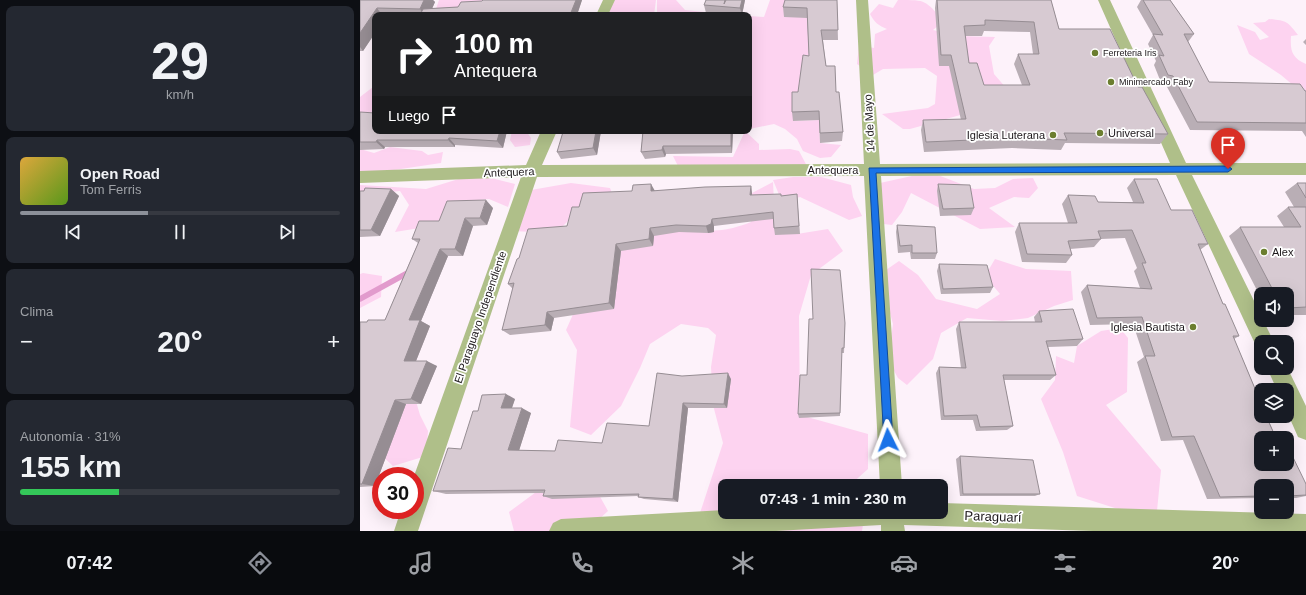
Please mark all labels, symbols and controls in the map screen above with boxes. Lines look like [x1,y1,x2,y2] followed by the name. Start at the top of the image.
[388,28,440,80] icon: right
[454,28,533,59] text: 100 m
[151,32,209,90] text: 29
[1090,48,1100,58] marker: Ferreteria Iris
[1103,48,1157,58] place label: Ferreteria Iris
[454,61,537,81] text: Antequera
[1106,77,1116,87] marker: Minimercado Faby
[1119,77,1194,87] place label: Minimercado Faby
[166,87,194,102] text: km/h
[862,94,876,152] street label: 14 de Mayo
[438,104,460,126] icon: arrive
[388,107,430,124] text: Luego
[1108,127,1154,139] place label: Universal
[1095,128,1105,138] marker: Universal
[1211,128,1245,169] pin
[967,129,1046,141] place label: Iglesia Luterana
[1048,130,1058,140] marker: Iglesia Luterana
[1217,134,1239,156] icon: arrive
[808,164,859,176] street label: Antequera
[80,165,160,182] text: Open Road
[483,165,535,179] street label: Antequera
[80,182,141,197] text: Tom Ferris
[62,221,84,243] icon: previous
[169,221,191,243] icon: pause
[276,221,298,243] icon: next
[1272,246,1294,258] place label: Alex
[1259,247,1269,257] marker: Alex
[452,249,508,385] street label: El Paraguayo Independiente
[1254,287,1294,519] map controls
[1254,287,1294,327] button: sound
[20,304,53,319] text: Clima
[1110,321,1186,333] place label: Iglesia Bautista
[1188,322,1198,332] marker: Iglesia Bautista
[157,325,203,358] text: 20°
[20,329,33,354] text: −
[327,329,340,354] text: +
[1254,335,1294,375] button: search
[1254,383,1294,423] button: layers
[867,419,909,461] position arrow
[20,429,120,444] text: Autonomía · 31%
[1254,431,1294,471] button: +
[20,450,122,483] text: 155 km
[372,467,424,519] speed limit sign: 30
[1254,479,1294,519] button: −
[760,490,906,507] text: 07:43 · 1 min · 230 m
[964,508,1022,525] street label: Paraguarí
[246,549,274,577] icon: directions
[407,549,435,577] icon: music
[568,549,596,577] icon: phone
[729,549,757,577] icon: climate
[890,549,918,577] icon: car
[1051,549,1079,577] icon: filters
[67,553,113,573] text: 07:42
[1212,553,1239,573] text: 20°

